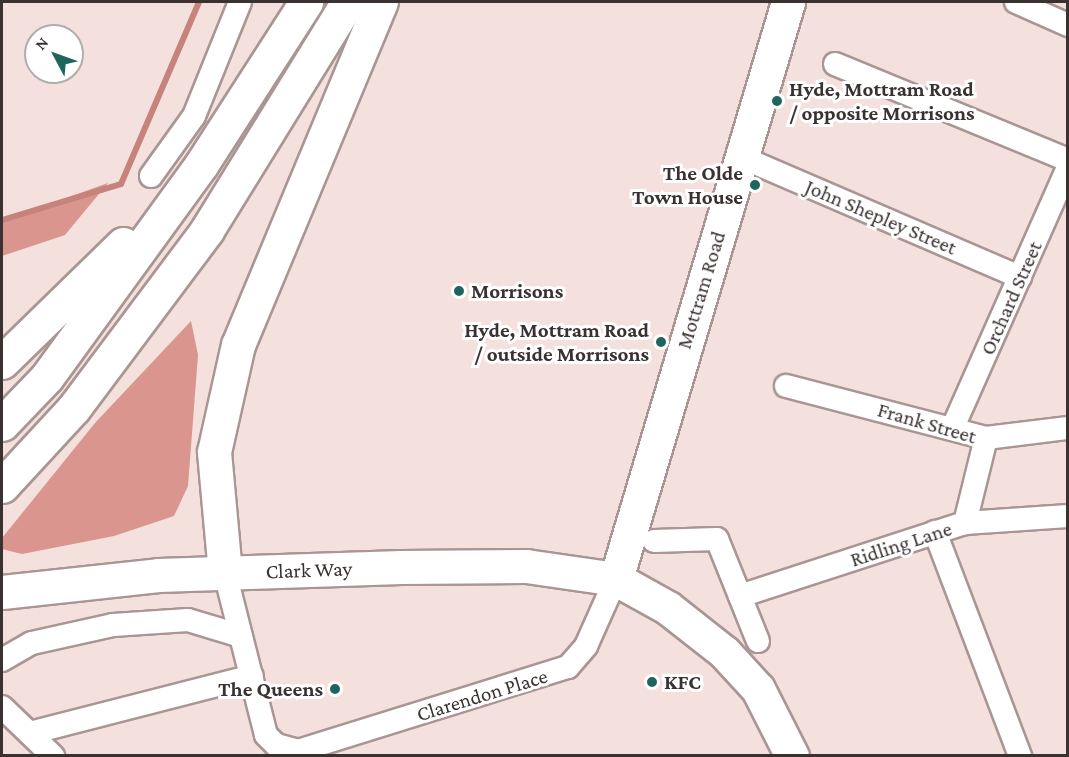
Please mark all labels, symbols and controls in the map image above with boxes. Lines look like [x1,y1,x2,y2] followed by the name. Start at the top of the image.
[24,24,84,84] north arrow
[32,33,52,53] text: N
[789,76,975,126] place label: Hyde, Mottram Road / opposite Morrisons
[770,94,784,108] marker: Hyde, Mottram Road / opposite Morrisons
[632,160,743,210] place label: The Olde Town House
[802,174,960,260] street label: John Shepley Street
[748,178,762,192] marker: The Olde Town House
[671,228,731,352] street label: Mottram Road
[975,237,1047,359] street label: Orchard Street
[471,278,563,304] place label: Morrisons
[452,284,466,298] marker: Morrisons
[464,317,649,367] place label: Hyde, Mottram Road / outside Morrisons
[654,335,668,349] marker: Hyde, Mottram Road / outside Morrisons
[875,397,979,449] street label: Frank Street
[847,516,955,572] street label: Ridling Lane
[265,556,353,584] street label: Clark Way
[414,663,550,727] street label: Clarendon Place
[664,669,701,695] place label: KFC
[645,675,659,689] marker: KFC
[218,676,323,702] place label: The Queens
[328,682,342,696] marker: The Queens

